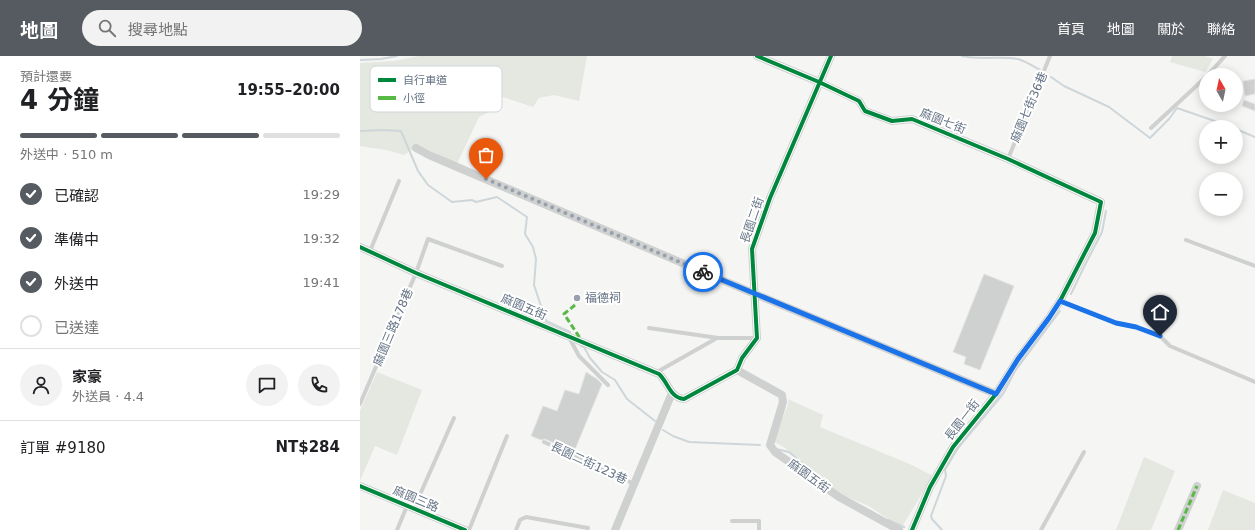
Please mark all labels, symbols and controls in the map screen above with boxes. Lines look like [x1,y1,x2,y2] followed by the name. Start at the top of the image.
[82,10,362,46] search box
[96,17,118,39] icon: search
[20,19,58,41] text: 地圖
[128,21,188,39] text: 搜尋地點
[1057,21,1085,37] text: 首頁
[1107,21,1135,37] text: 地圖
[1157,21,1185,37] text: 關於
[1207,21,1235,37] text: 聯絡
[370,66,502,112] legend
[1199,68,1243,112] north arrow
[1199,68,1243,216] map controls
[20,69,72,84] text: 預計還要
[1008,70,1050,144] street label: 麻園七街36巷
[403,74,447,87] text: 自行車道
[237,81,340,99] text: 19:55–20:00
[20,85,99,115] text: 4 分鐘
[403,92,425,105] text: 小徑
[918,106,968,136] street label: 麻園七街
[1199,120,1243,164] button: +
[469,138,503,179] pin
[475,144,497,166] icon: bag
[20,147,113,162] text: 外送中 · 510 m
[1199,172,1243,216] button: −
[20,183,42,205] icon: check
[54,187,99,205] text: 已確認
[303,187,340,202] text: 19:29
[738,195,766,245] street label: 長園二街
[20,227,42,249] icon: check
[54,231,99,249] text: 準備中
[303,231,340,246] text: 19:32
[683,252,723,292] courier
[692,261,714,283] icon: bike
[20,271,42,293] icon: check
[54,275,99,293] text: 外送中
[303,275,340,290] text: 19:41
[370,286,416,368] street label: 麻園三路178巷
[499,291,549,323] street label: 麻園五街
[585,291,621,305] place label: 福德祠
[572,293,582,303] marker: 福德祠
[1143,295,1177,336] pin
[1149,301,1171,323] icon: home
[54,319,99,337] text: 已送達
[20,364,62,406] button: person
[246,364,288,406] button: chat
[298,364,340,406] button: phone
[72,368,102,386] text: 家豪
[72,389,144,404] text: 外送員 · 4.4
[942,397,982,443] street label: 長園一街
[275,438,340,456] text: NT$284
[20,439,106,457] text: 訂單 #9180
[548,439,630,487] street label: 長園二街123巷
[785,456,833,496] street label: 麻園五街
[391,483,441,515] street label: 麻園三路

